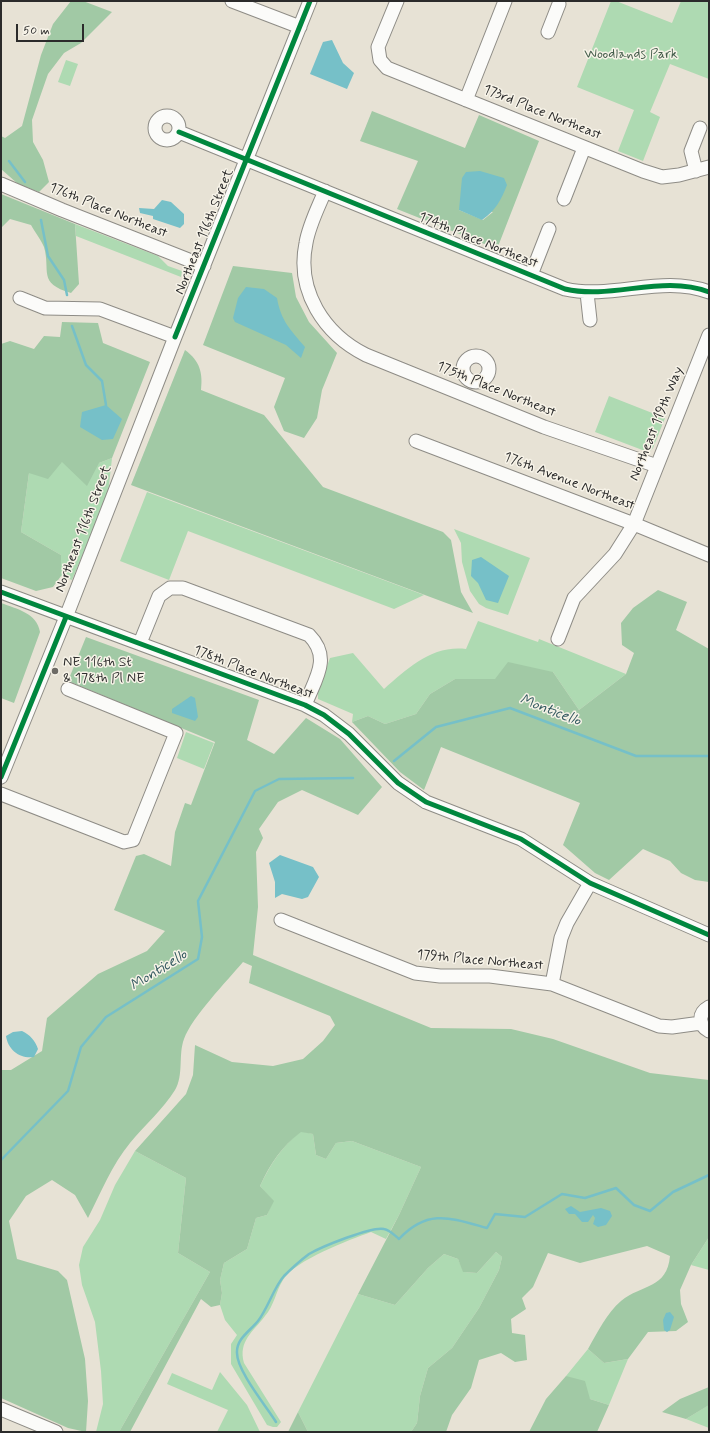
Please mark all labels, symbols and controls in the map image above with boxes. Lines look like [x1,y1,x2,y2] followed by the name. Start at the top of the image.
[18,16,86,42] scale bar
[23,23,50,39] text: 50 m
[584,47,678,63] park label: Woodlands Park
[480,82,604,144] street label: 173rd Place Northeast
[172,167,238,297] street label: Northeast 116th Street
[46,180,170,242] street label: 176th Place Northeast
[416,209,540,273] street label: 174th Place Northeast
[434,358,558,422] street label: 175th Place Northeast
[626,364,688,484] street label: Northeast 119th Way
[501,449,637,515] street label: 176th Avenue Northeast
[52,463,116,595] street label: Northeast 116th Street
[191,642,315,704] street label: 178th Place Northeast
[63,655,144,688] place label: NE 116th St & 178th Pl NE
[50,666,60,676] marker: NE 116th St & 178th Pl NE
[517,691,583,731] water label: Monticello
[127,946,191,996] water label: Monticello
[416,947,544,975] street label: 179th Place Northeast

